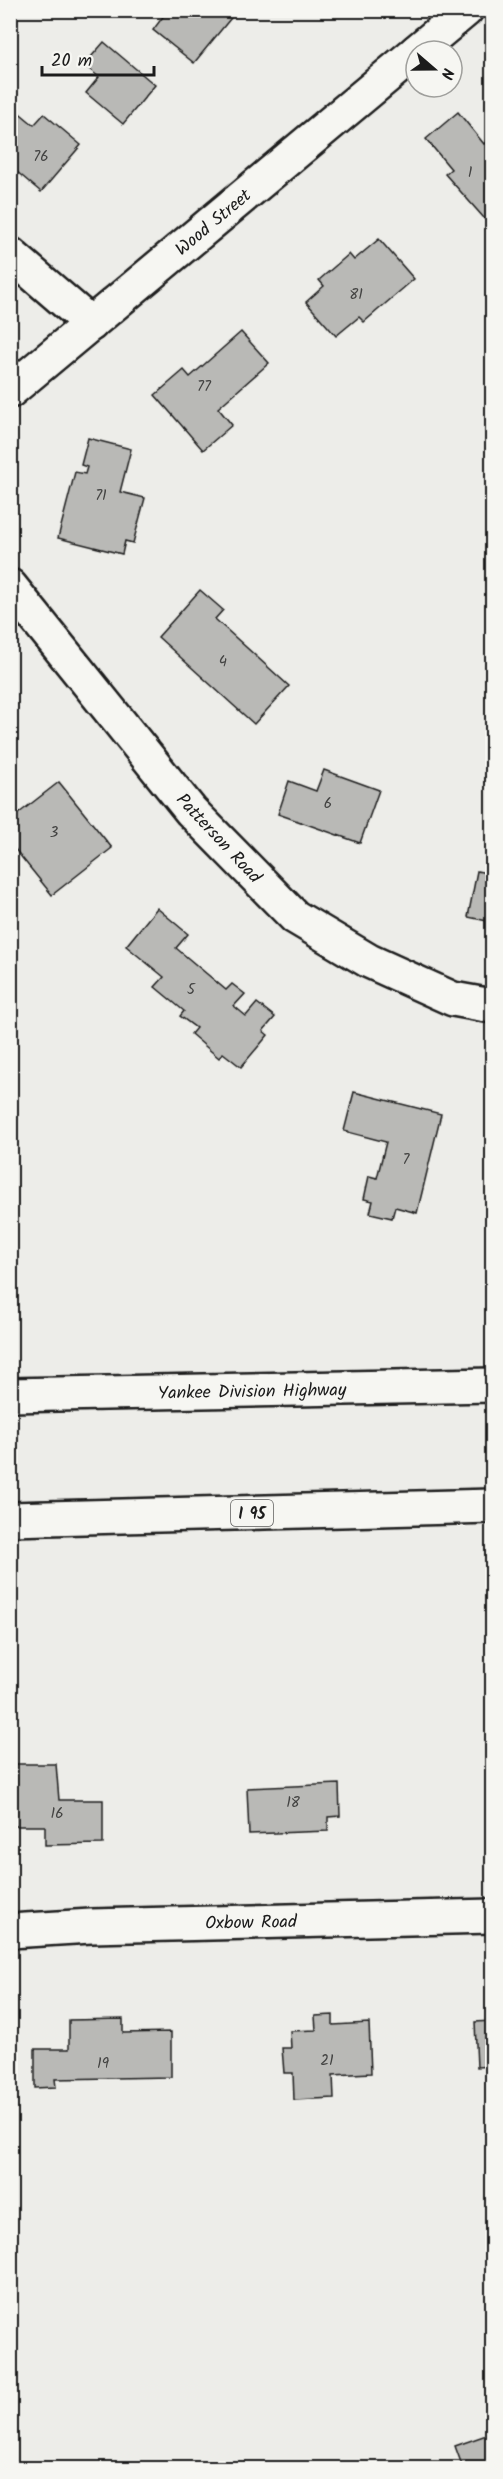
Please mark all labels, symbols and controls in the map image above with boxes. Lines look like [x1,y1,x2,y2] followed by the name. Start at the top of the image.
[42,39,154,77] scale bar
[404,39,464,99] north arrow
[51,47,92,76] text: 20 m
[433,65,460,83] text: N
[33,145,49,169] house number: 76
[468,161,473,185] house number: 1
[169,182,259,264] street label: Wood Street
[349,283,363,307] house number: 81
[197,375,212,399] house number: 77
[95,484,107,508] house number: 71
[219,650,227,674] house number: 4
[168,787,268,892] street label: Patterson Road
[324,792,332,816] house number: 6
[50,821,59,845] house number: 3
[187,978,196,1002] house number: 5
[403,1148,411,1172] house number: 7
[158,1376,347,1409] street label: Yankee Division Highway
[231,1500,273,1526] road number: I 95
[286,1791,301,1815] house number: 18
[50,1802,64,1826] house number: 16
[205,1908,298,1939] street label: Oxbow Road
[320,2049,334,2073] house number: 21
[97,2052,110,2076] house number: 19

